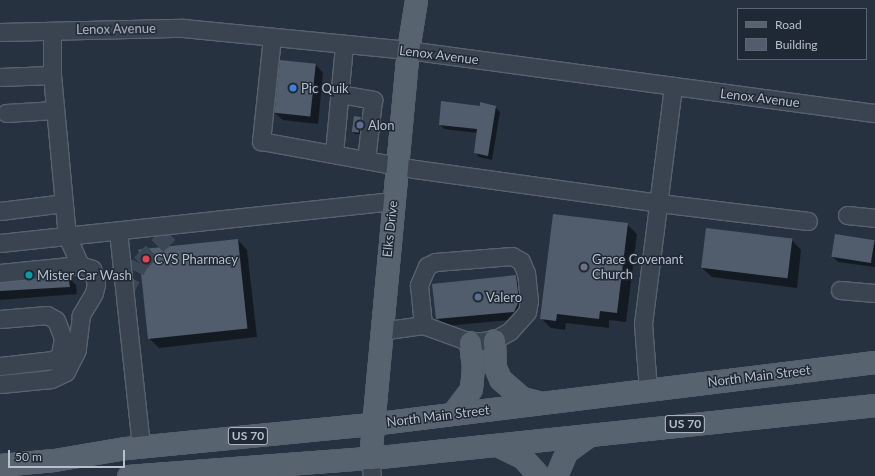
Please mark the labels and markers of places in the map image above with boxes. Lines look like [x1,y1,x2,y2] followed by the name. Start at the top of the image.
[301,80,349,96] place label: Pic Quik
[288,83,298,93] marker: Pic Quik
[368,117,394,133] place label: Alon
[355,120,365,130] marker: Alon
[154,251,238,267] place label: CVS Pharmacy
[592,252,683,283] place label: Grace Covenant Church
[141,254,151,264] marker: CVS Pharmacy
[579,262,589,272] marker: Grace Covenant Church
[37,267,133,283] place label: Mister Car Wash
[24,270,34,280] marker: Mister Car Wash
[486,289,522,305] place label: Valero
[473,292,483,302] marker: Valero

